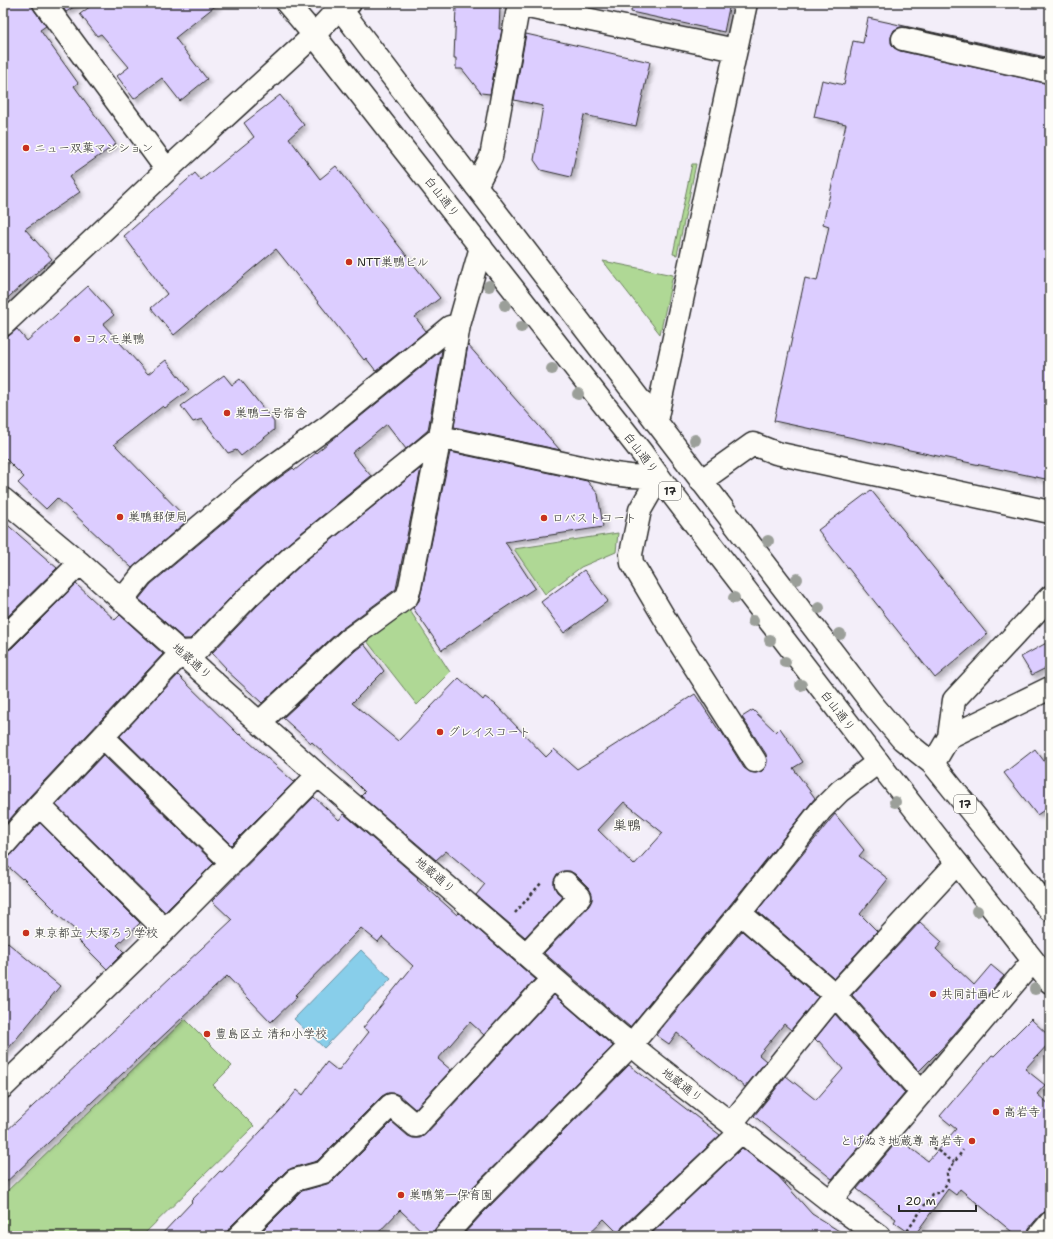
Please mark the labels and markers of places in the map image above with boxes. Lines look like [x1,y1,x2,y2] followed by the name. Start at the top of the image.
[34,140,154,156] place label: ニュー双葉マンション
[21,143,31,153] marker: ニュー双葉マンション
[357,254,429,270] place label: NTT巣鴨ビル
[344,257,354,267] marker: NTT巣鴨ビル
[85,331,145,347] place label: コスモ巣鴨
[72,334,82,344] marker: コスモ巣鴨
[235,405,307,421] place label: 巣鴨二号宿舎
[222,408,232,418] marker: 巣鴨二号宿舎
[128,509,188,525] place label: 巣鴨郵便局
[552,510,637,526] place label: ロバストコート
[115,512,125,522] marker: 巣鴨郵便局
[539,513,549,523] marker: ロバストコート
[448,724,531,740] place label: グレイスコート
[435,727,445,737] marker: グレイスコート
[34,925,158,941] place label: 東京都立 大塚ろう学校
[21,928,31,938] marker: 東京都立 大塚ろう学校
[941,986,1013,1002] place label: 共同計画ビル
[928,989,938,999] marker: 共同計画ビル
[215,1026,327,1042] place label: 豊島区立 清和小学校
[202,1029,212,1039] marker: 豊島区立 清和小学校
[1004,1104,1040,1120] place label: 高岩寺
[991,1107,1001,1117] marker: 高岩寺
[840,1133,964,1149] place label: とげぬき地蔵尊 高岩寺
[967,1136,977,1146] marker: とげぬき地蔵尊 高岩寺
[409,1187,493,1203] place label: 巣鴨第一保育園
[396,1190,406,1200] marker: 巣鴨第一保育園

